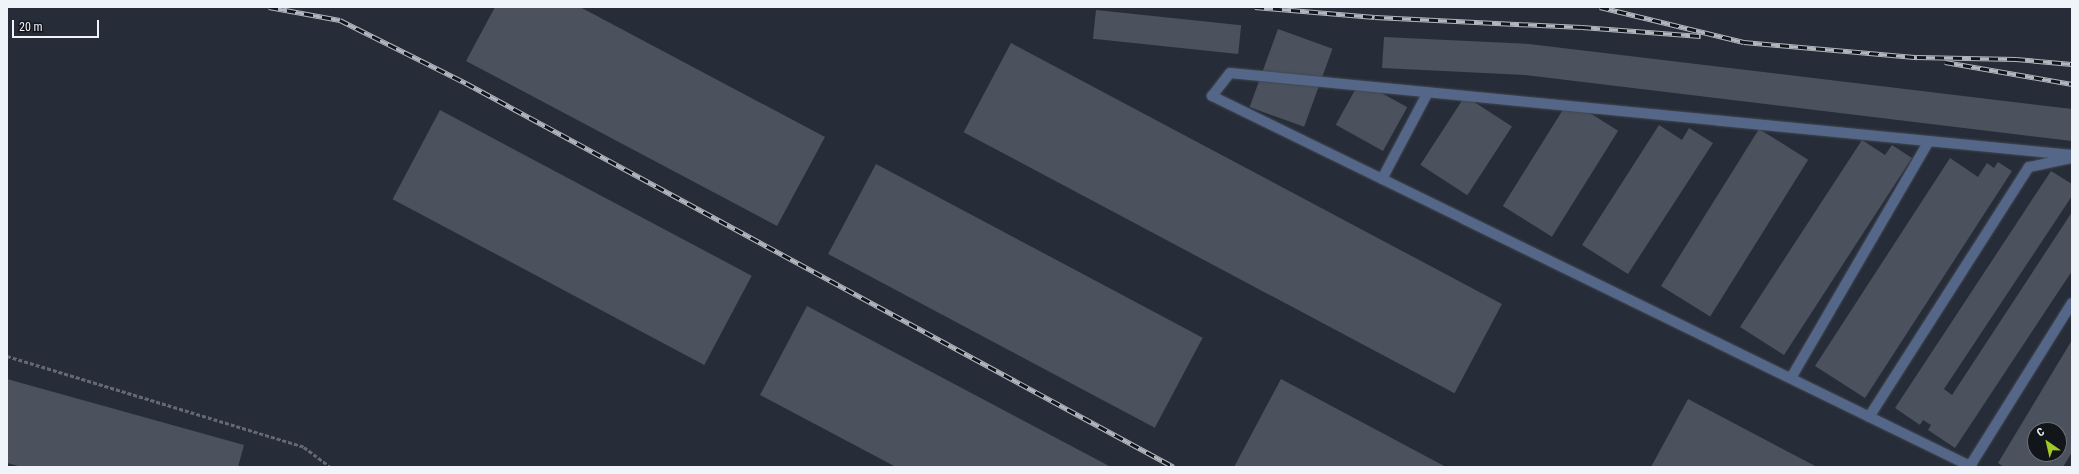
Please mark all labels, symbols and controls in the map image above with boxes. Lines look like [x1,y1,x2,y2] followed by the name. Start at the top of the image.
[14,12,101,38] scale bar
[19,20,43,34] text: 20 m
[2027,422,2067,462] north arrow
[2034,425,2047,440] text: С

